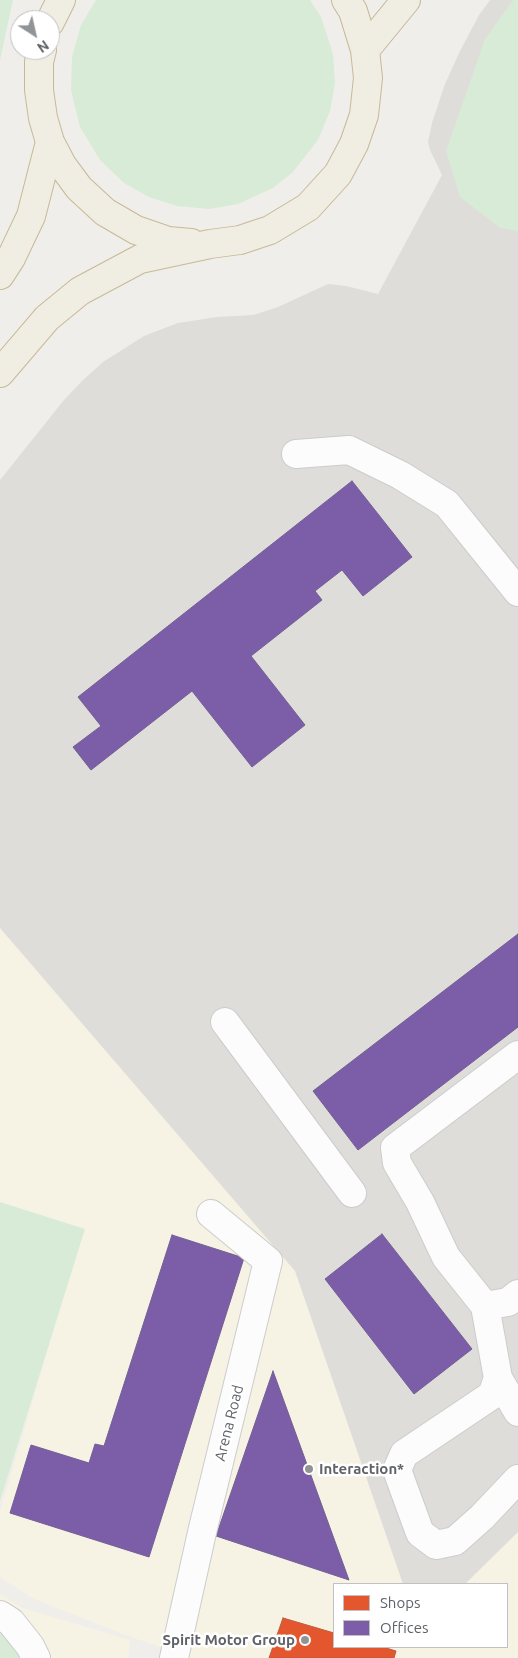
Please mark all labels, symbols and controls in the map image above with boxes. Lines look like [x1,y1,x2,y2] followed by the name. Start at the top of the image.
[10,10,60,60] north arrow
[34,37,52,56] text: N
[211,1383,247,1463] street label: Arena Road
[319,1460,404,1478] place label: Interaction*
[303,1463,315,1475] marker: Interaction*
[333,1583,508,1648] legend
[380,1594,421,1611] text: Shops
[380,1619,428,1636] text: Offices
[162,1631,295,1649] place label: Spirit Motor Group
[299,1634,311,1646] marker: Spirit Motor Group

